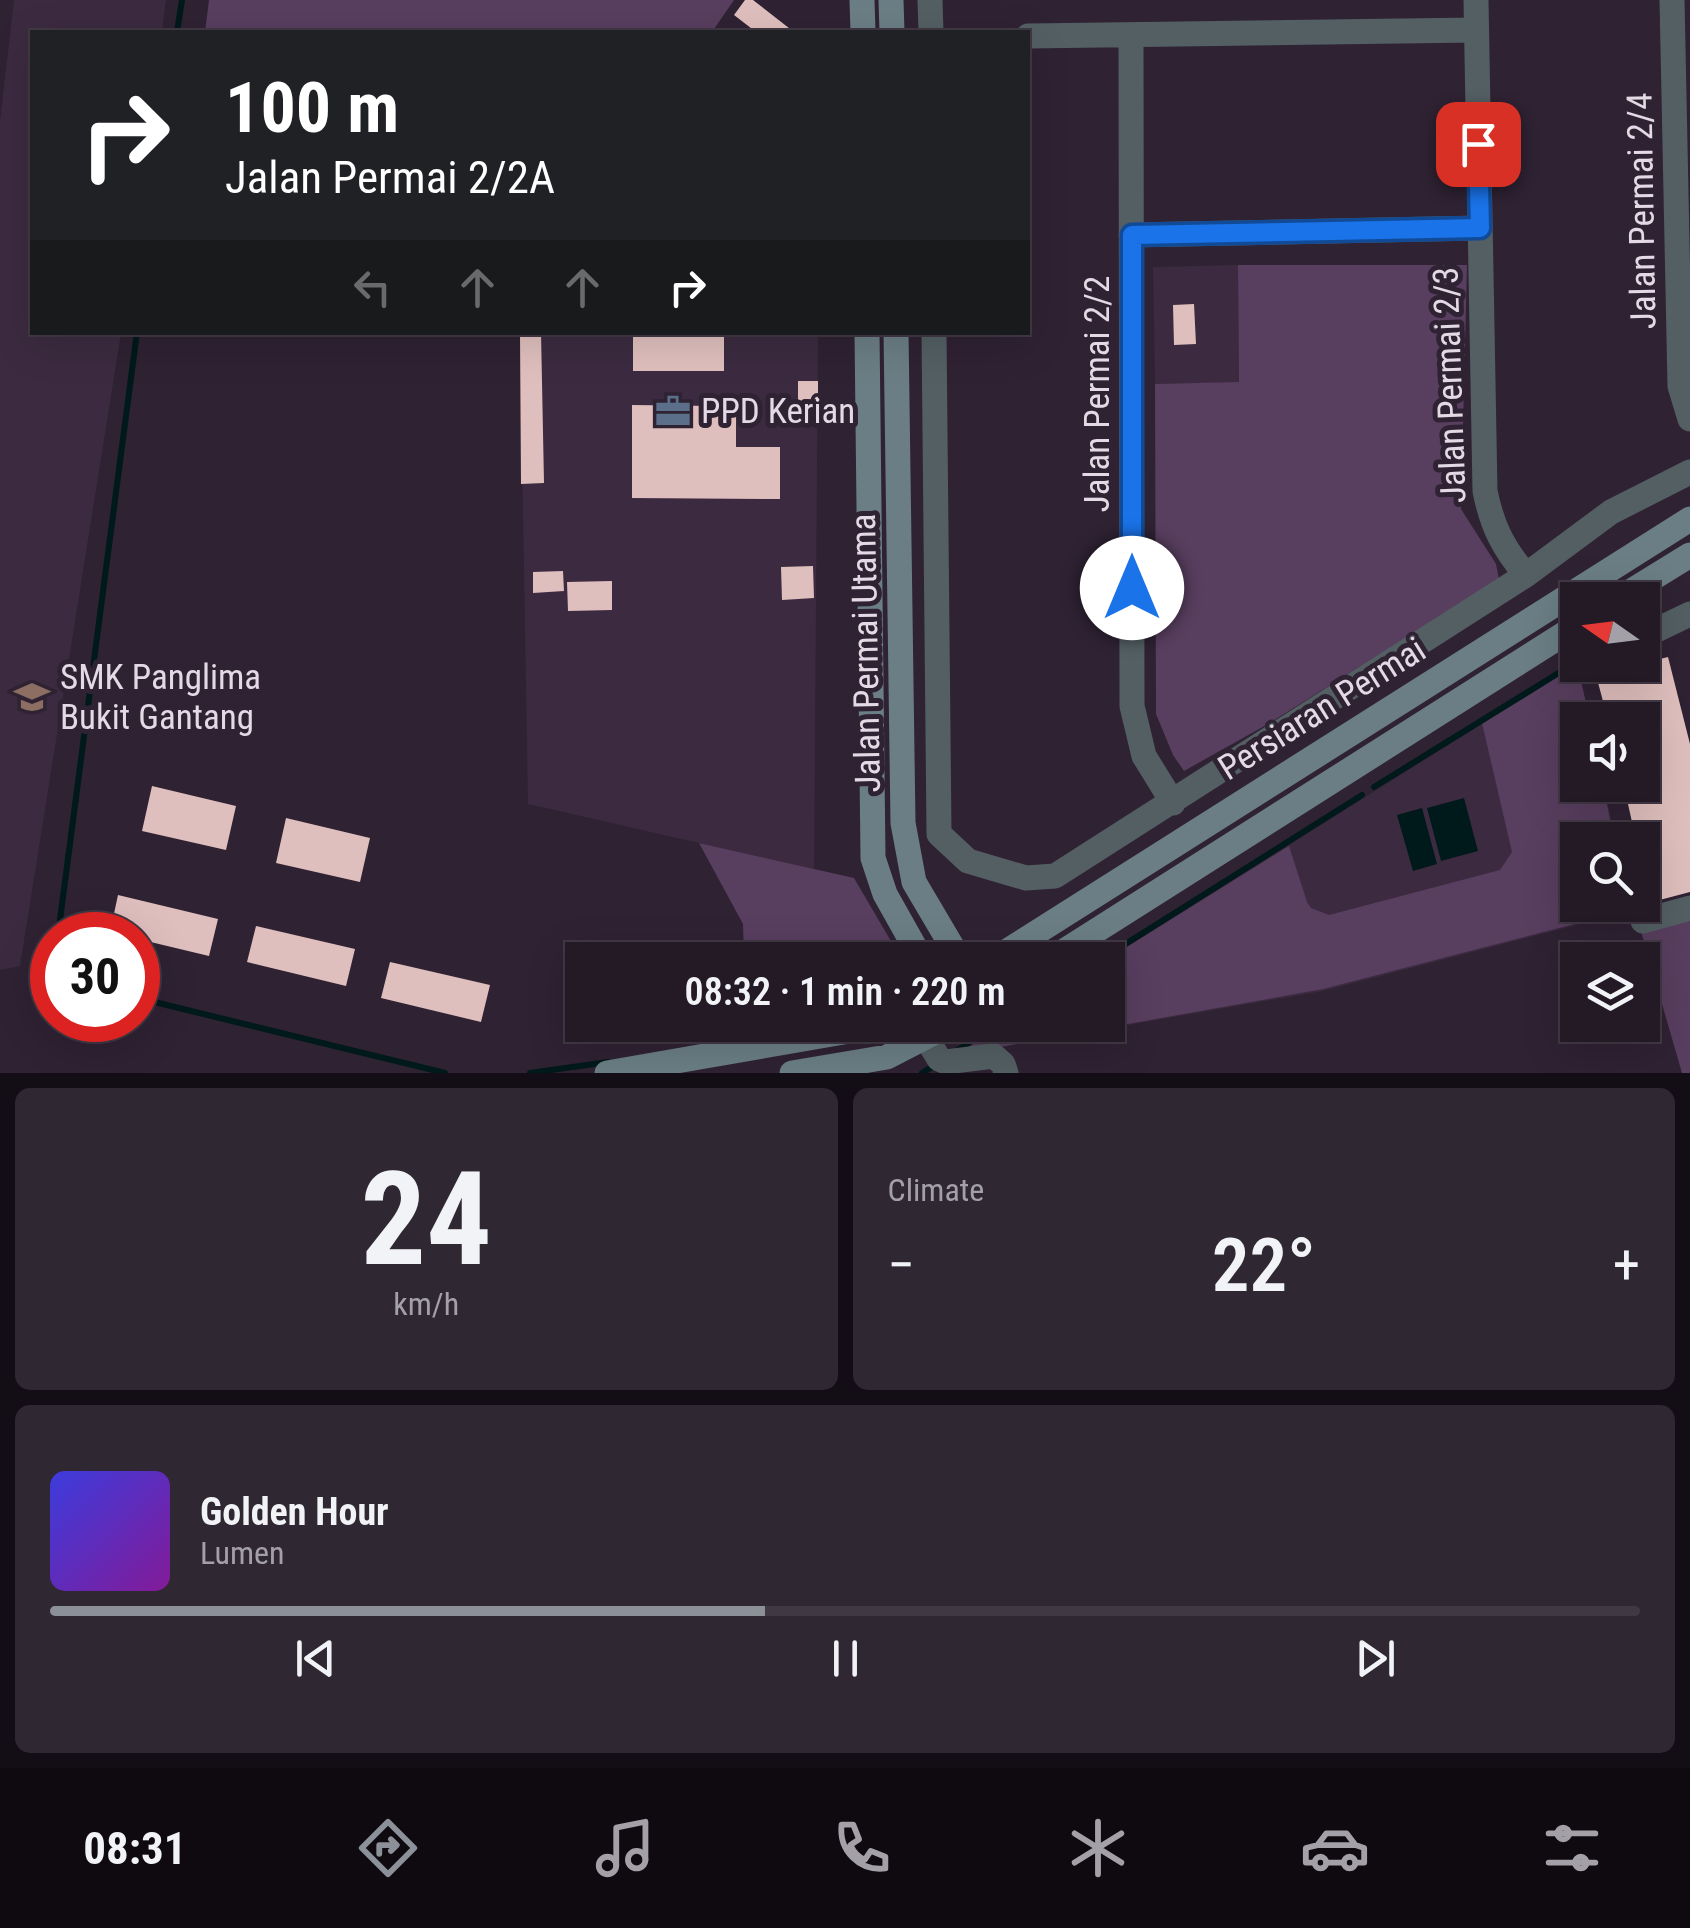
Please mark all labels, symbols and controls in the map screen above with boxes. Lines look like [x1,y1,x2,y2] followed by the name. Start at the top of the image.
[225,67,399,149] text: 100 m
[60,70,190,200] icon: right
[1619,92,1665,330] street label: Jalan Permai 2/4
[1436,102,1521,187] pin
[1451,117,1506,172] icon: arrive
[225,151,555,204] text: Jalan Permai 2/2A
[345,260,400,315] icon: left
[450,260,505,315] icon: ahead
[555,260,610,315] icon: ahead
[660,260,715,315] icon: right
[1425,266,1475,504] street label: Jalan Permai 2/3
[1077,276,1118,512] street label: Jalan Permai 2/2
[701,391,855,432] place label: PPD Kerian
[654,392,692,430] office icon: PPD Kerian
[843,513,889,793] street label: Jalan Permai Utama
[1080,536,1184,640] position arrow
[1560,582,1660,682] north arrow
[1560,582,1660,1042] map controls
[1211,629,1433,789] street label: Persiaran Permai
[60,657,261,738] place label: SMK Panglima Bukit Gantang
[13,678,51,716] school or university icon: SMK Panglima Bukit Gantang
[1560,702,1660,802] button: sound
[1560,822,1660,922] button: search
[30,912,160,1042] speed limit sign: 30
[1560,942,1660,1042] button: layers
[685,970,1005,1014] text: 08:32 · 1 min · 220 m
[361,1143,492,1296] text: 24
[888,1171,984,1209] text: Climate
[1212,1221,1316,1309] text: 22°
[888,1233,915,1297] text: −
[1613,1233,1640,1297] text: +
[393,1285,459,1323] text: km/h
[200,1490,389,1534] text: Golden Hour
[200,1534,285,1572] text: Lumen
[288,1631,343,1686] icon: previous
[818,1631,873,1686] icon: pause
[1348,1631,1403,1686] icon: next
[353,1813,423,1883] icon: directions
[590,1813,660,1883] icon: music
[827,1813,897,1883] icon: phone
[1063,1813,1133,1883] icon: climate
[1300,1813,1370,1883] icon: car
[1537,1813,1607,1883] icon: filters
[83,1822,187,1875] text: 08:31

